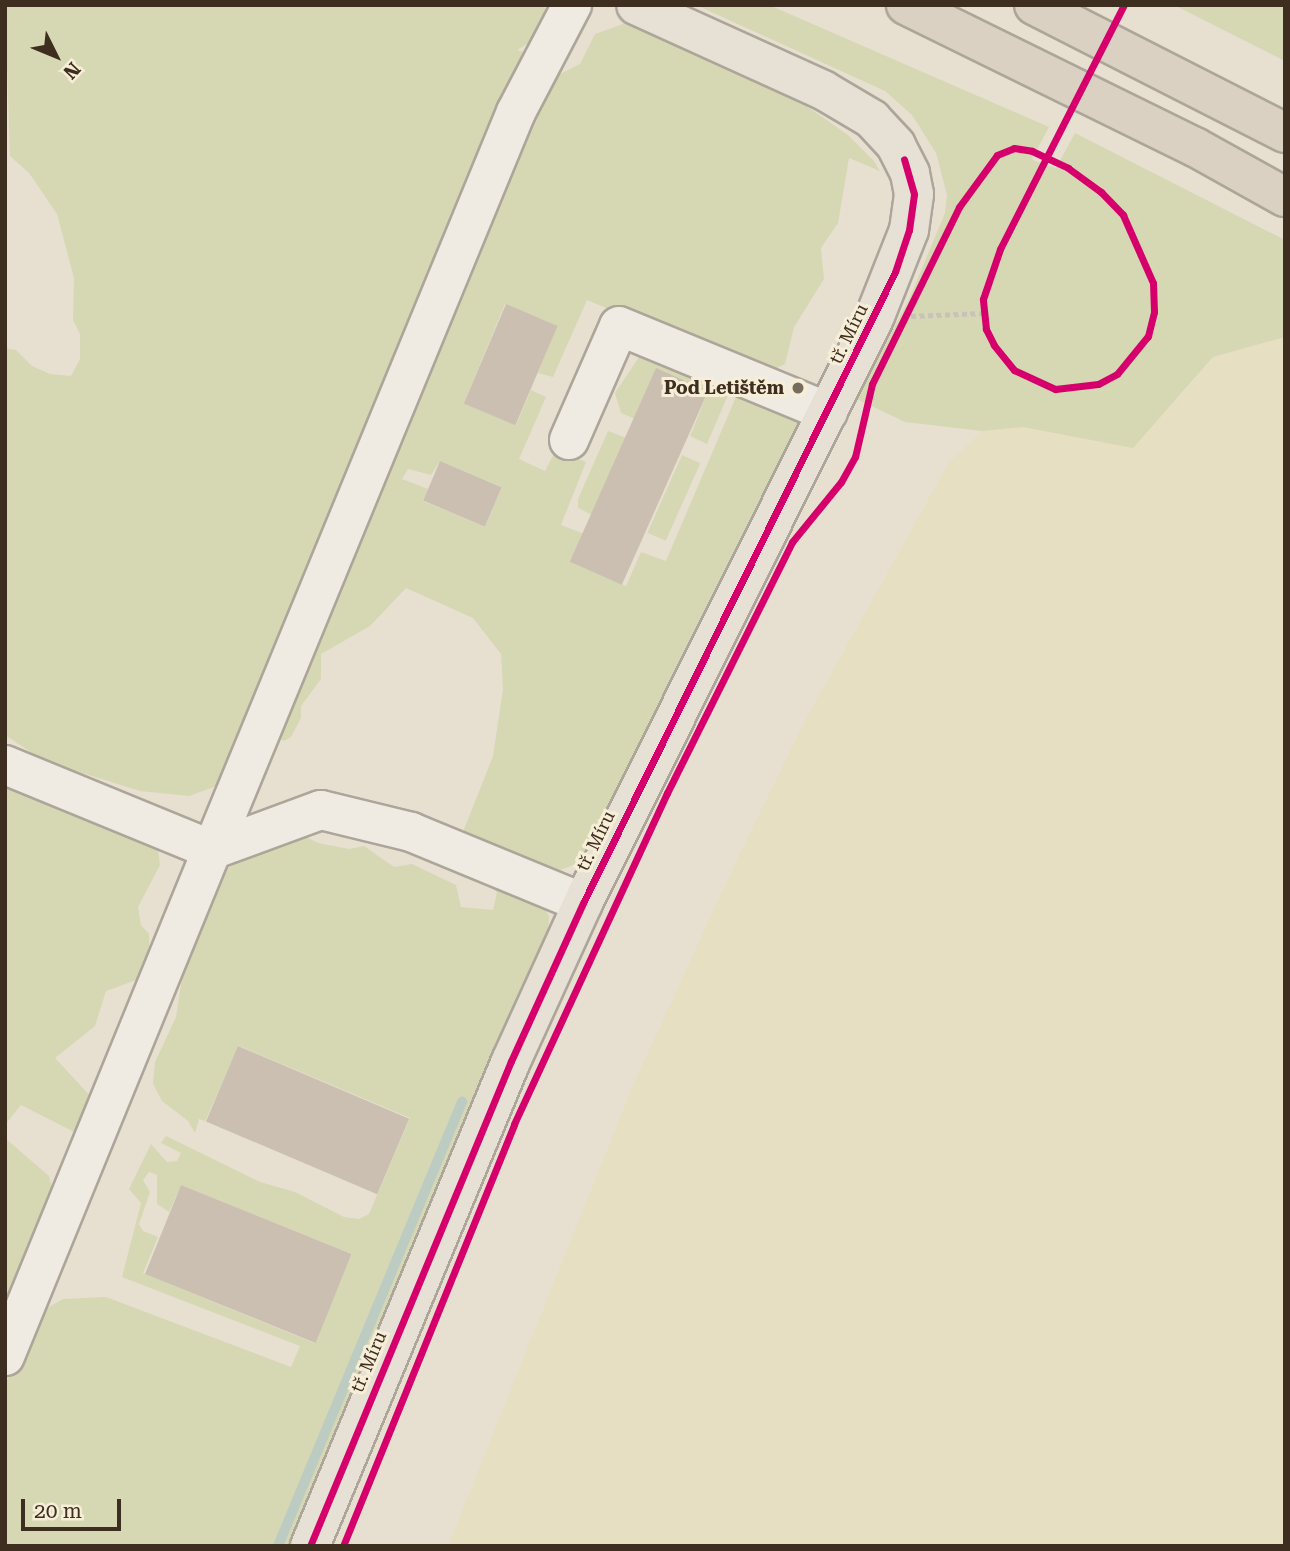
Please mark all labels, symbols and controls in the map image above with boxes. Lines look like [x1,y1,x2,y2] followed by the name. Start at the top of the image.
[21,21,91,91] north arrow
[58,57,85,84] text: N
[825,300,873,368] street label: tř. Míru
[664,377,784,399] place label: Pod Letištěm
[790,380,806,396] marker: Pod Letištěm
[572,807,620,875] street label: tř. Míru
[347,1328,391,1396] street label: tř. Míru
[24,1484,124,1528] scale bar
[34,1499,82,1523] text: 20 m

